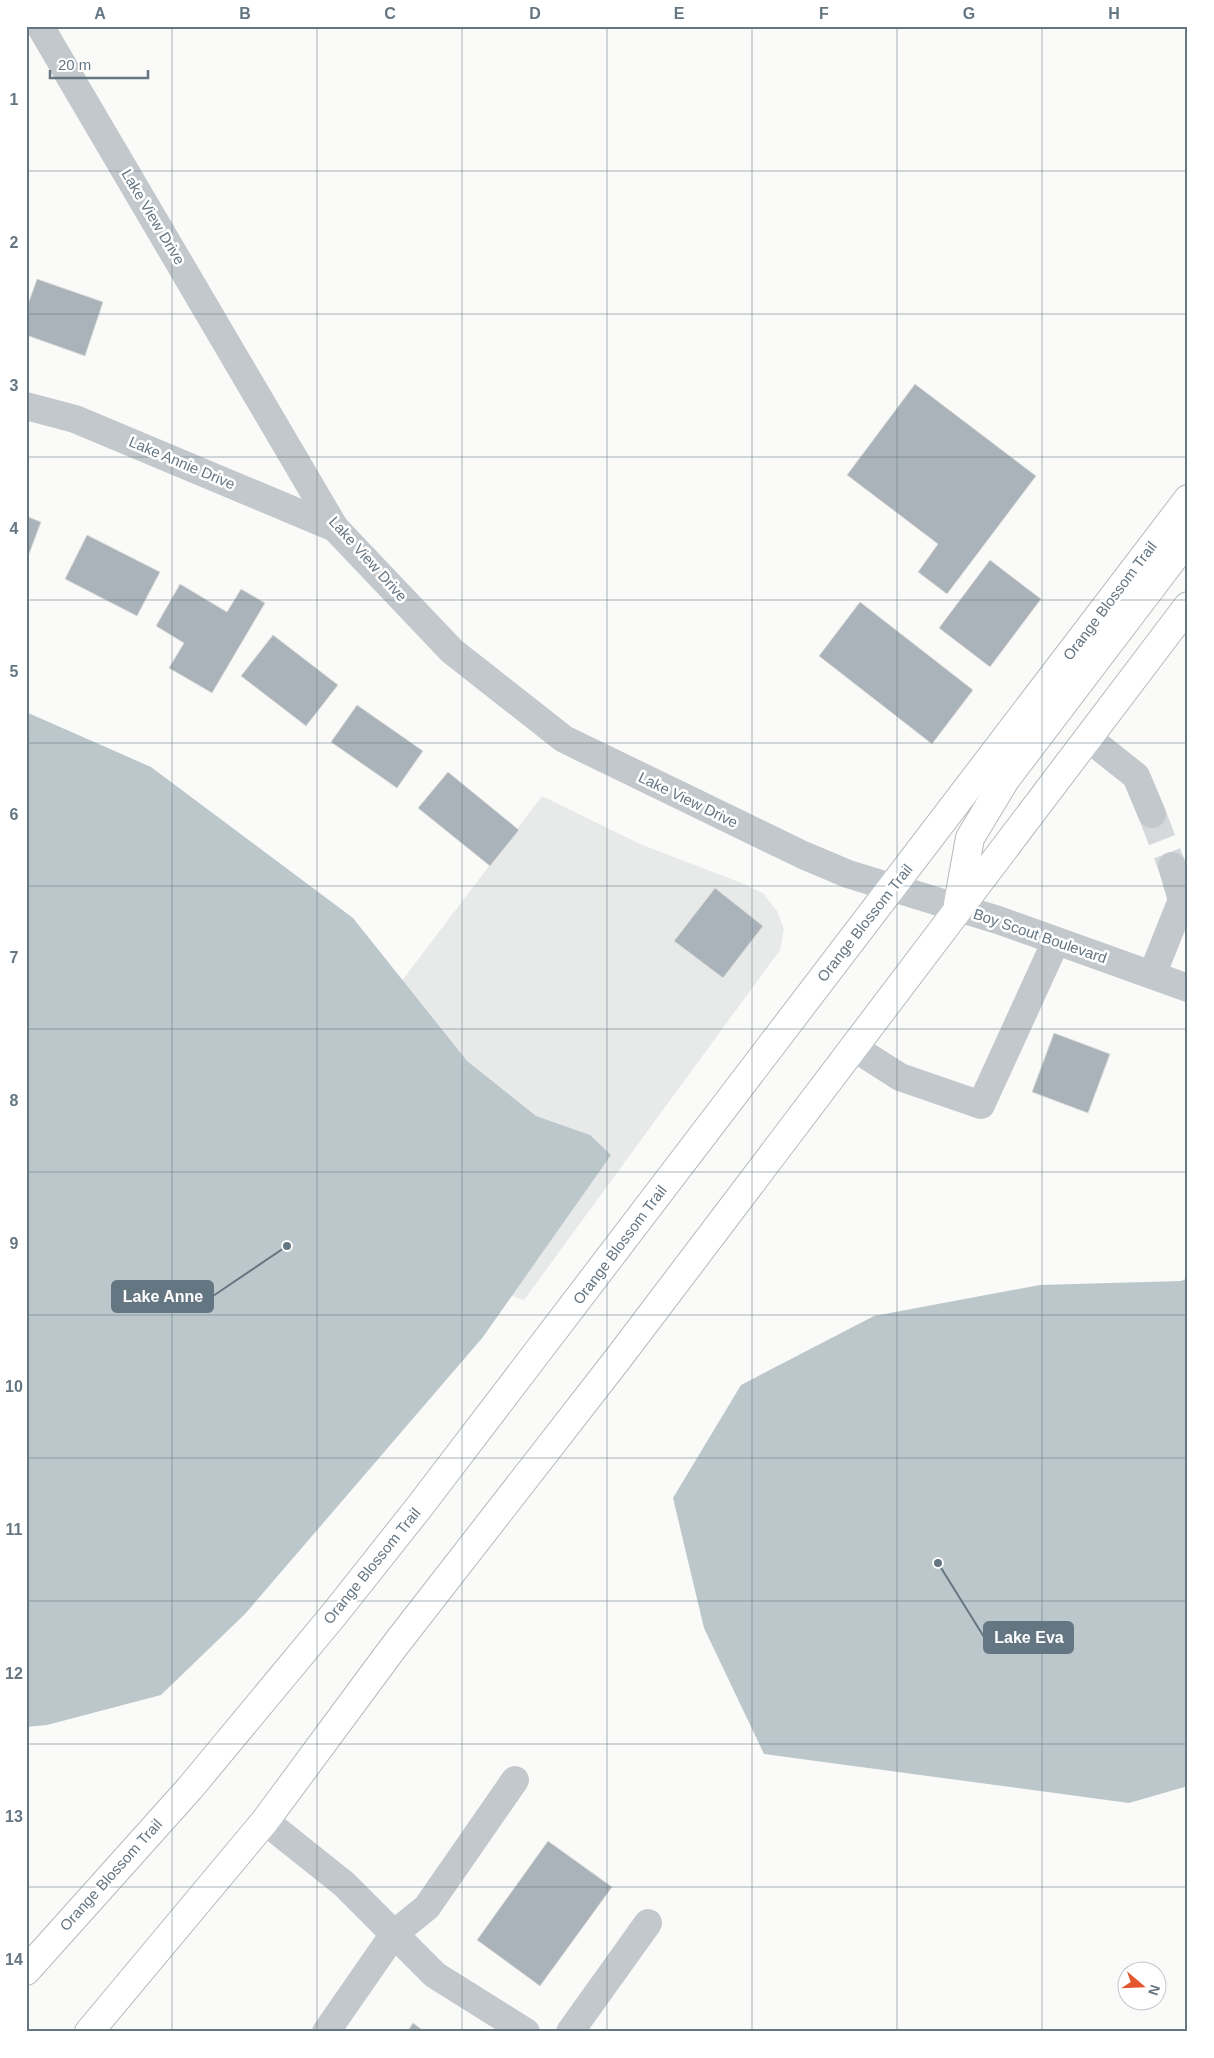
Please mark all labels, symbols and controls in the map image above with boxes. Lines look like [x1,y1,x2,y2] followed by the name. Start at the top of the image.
[94,5,106,22] text: A
[239,5,251,22] text: B
[384,5,396,22] text: C
[529,5,541,22] text: D
[674,5,685,22] text: E
[819,5,829,22] text: F
[963,5,975,22] text: G
[1108,5,1120,22] text: H
[50,48,148,80] scale bar
[58,56,91,73] text: 20 m
[10,91,19,108] text: 1
[118,166,189,267] street label: Lake View Drive
[10,234,19,251] text: 2
[10,377,19,394] text: 3
[127,433,238,493] street label: Lake Annie Drive
[326,513,411,605] street label: Lake View Drive
[10,520,19,537] text: 4
[1059,538,1160,663] street label: Orange Blossom Trail
[10,663,19,680] text: 5
[636,768,741,831] street label: Lake View Drive
[10,806,19,823] text: 6
[814,861,916,985] street label: Orange Blossom Trail
[971,905,1109,966] street label: Boy Scout Boulevard
[10,949,19,966] text: 7
[10,1092,19,1109] text: 8
[569,1182,670,1307] street label: Orange Blossom Trail
[10,1235,19,1252] text: 9
[112,1281,213,1312] callout: Lake Anne
[123,1288,203,1305] text: Lake Anne
[5,1378,23,1395] text: 10
[320,1504,424,1627] street label: Orange Blossom Trail
[6,1521,23,1538] text: 11
[984,1622,1073,1653] callout: Lake Eva
[994,1629,1064,1646] text: Lake Eva
[5,1665,23,1682] text: 12
[5,1808,23,1825] text: 13
[56,1815,165,1934] street label: Orange Blossom Trail
[5,1951,23,1968] text: 14
[1116,1960,1166,2010] north arrow
[1145,1983,1164,1998] text: N

